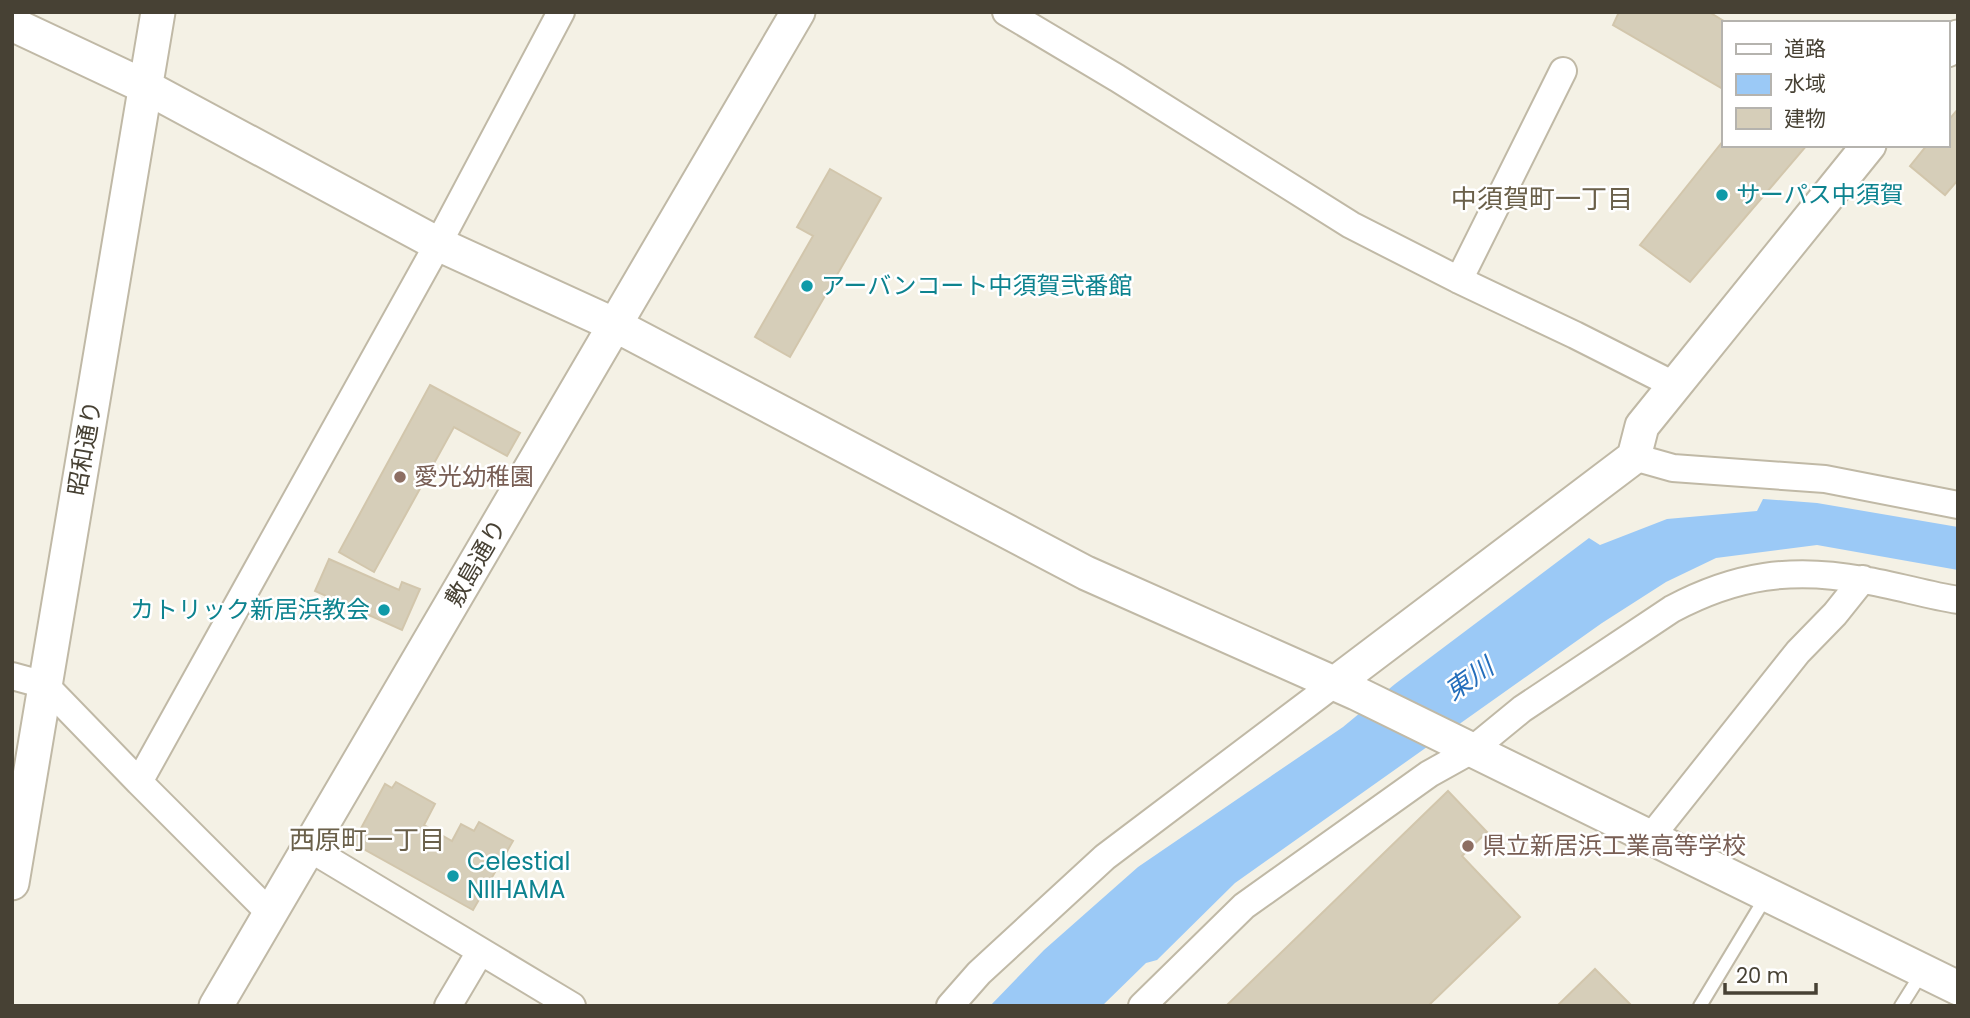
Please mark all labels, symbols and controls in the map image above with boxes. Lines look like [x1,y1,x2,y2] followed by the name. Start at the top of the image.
[1722,21,1949,147] legend
[1784,34,1826,63] text: 道路
[1784,69,1826,98] text: 水域
[1784,104,1826,133] text: 建物
[1736,178,1904,211] place label: サーパス中須賀
[1451,181,1633,217] district label: 中須賀町一丁目
[1714,187,1730,203] marker: サーパス中須賀
[821,269,1133,302] place label: アーバンコート中須賀弐番館
[799,278,815,294] marker: アーバンコート中須賀弐番館
[60,398,109,498] street label: 昭和通り
[414,460,534,493] place label: 愛光幼稚園
[392,469,408,485] marker: 愛光幼稚園
[437,513,514,613] street label: 敷島通り
[130,593,370,626] place label: カトリック新居浜教会
[376,602,392,618] marker: カトリック新居浜教会
[1437,648,1503,709] water label: 東川
[289,822,445,858] district label: 西原町一丁目
[1482,829,1746,862] place label: 県立新居浜工業高等学校
[1460,838,1476,854] marker: 県立新居浜工業高等学校
[467,845,571,906] place label: Celestial NIIHAMA
[445,868,461,884] marker: Celestial NIIHAMA
[1725,951,1816,995] scale bar
[1736,961,1789,990] text: 20 m

